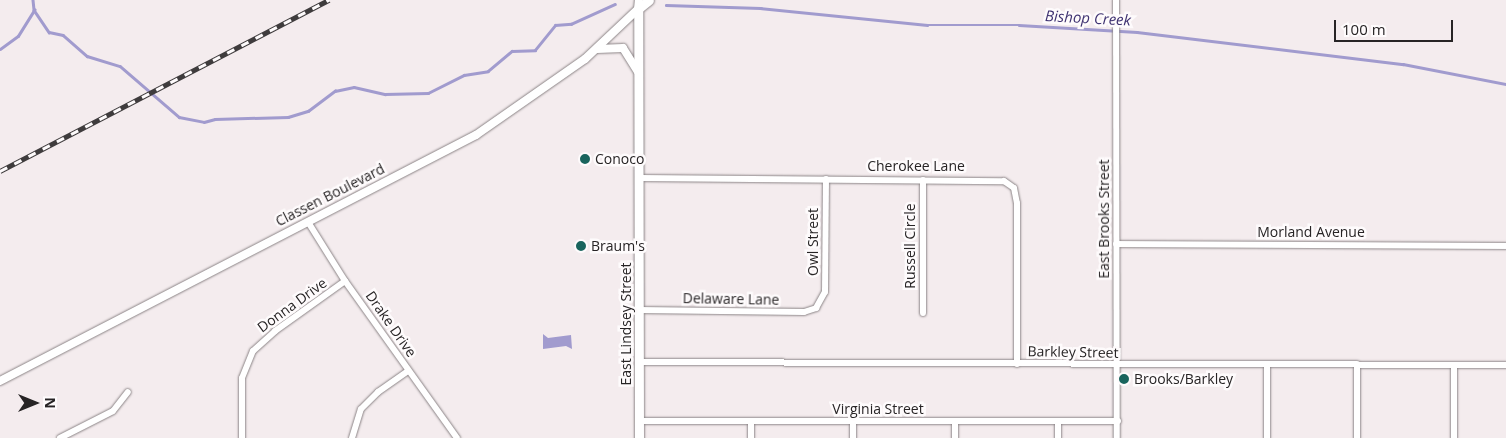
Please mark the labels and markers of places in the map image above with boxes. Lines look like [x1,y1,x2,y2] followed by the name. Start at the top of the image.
[595,151,644,167] place label: Conoco
[579,153,591,165] marker: Conoco
[591,238,645,254] place label: Braum's
[575,240,587,252] marker: Braum's
[1134,371,1233,387] place label: Brooks/Barkley
[1118,373,1130,385] marker: Brooks/Barkley

